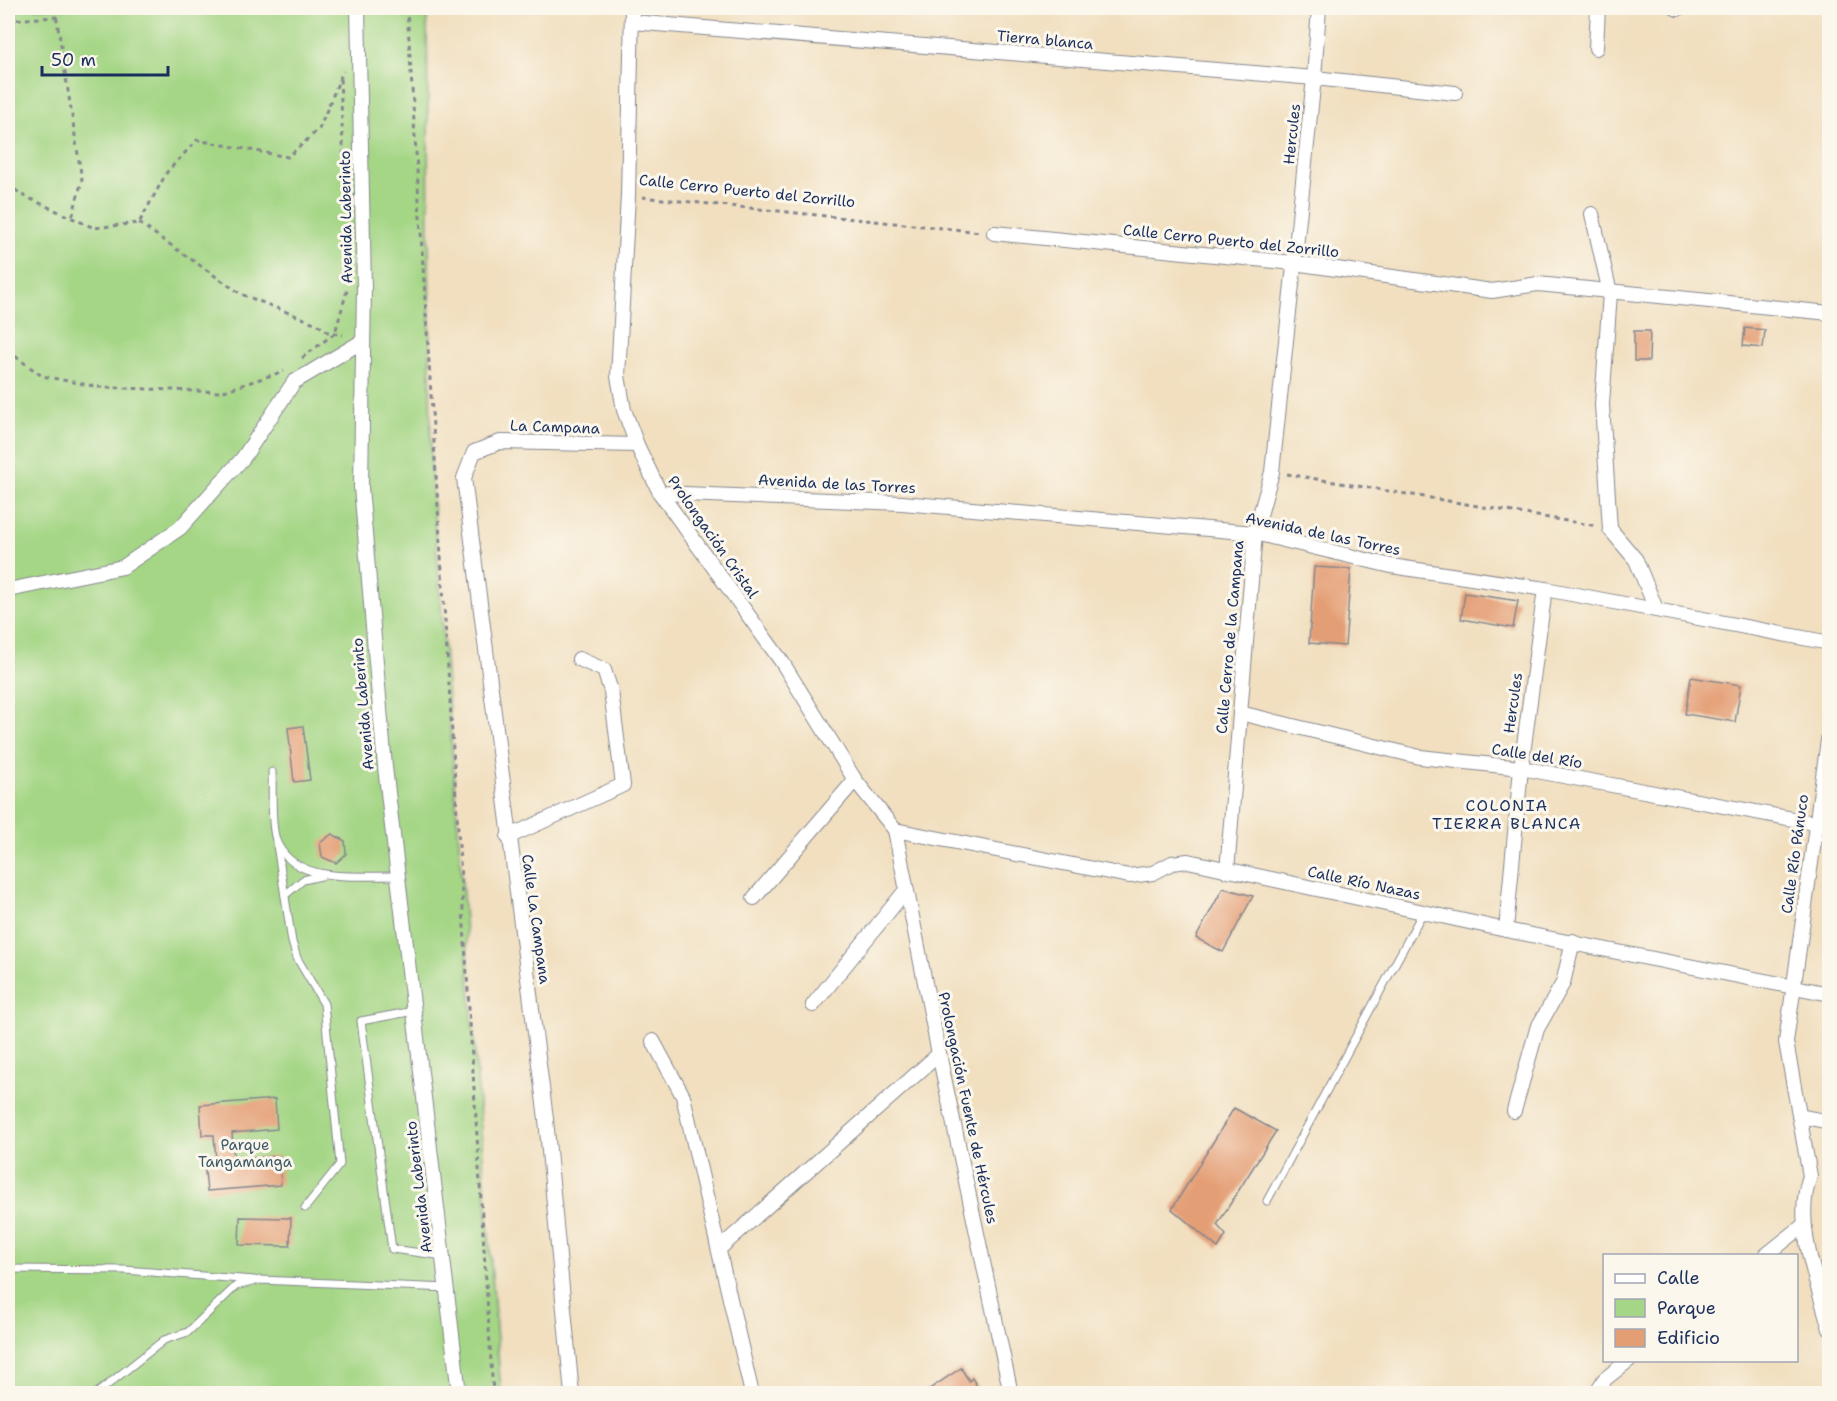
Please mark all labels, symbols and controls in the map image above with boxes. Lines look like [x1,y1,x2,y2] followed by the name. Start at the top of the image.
[996,26,1095,54] street label: Tierra blanca
[42,39,168,77] scale bar
[51,48,96,72] text: 50 m
[1279,102,1305,166] street label: Hercules
[335,150,357,284] street label: Avenida Laberinto
[638,170,856,212] street label: Calle Cerro Puerto del Zorrillo
[1122,220,1340,262] street label: Calle Cerro Puerto del Zorrillo
[510,415,601,439] street label: La Campana
[758,470,916,498] street label: Avenida de las Torres
[663,472,763,603] street label: Prolongación Cristal
[1244,508,1402,560] street label: Avenida de las Torres
[1212,539,1248,735] street label: Calle Cerro de la Campana
[347,637,379,771] street label: Avenida Laberinto
[1499,671,1527,735] street label: Hercules
[1490,739,1584,773] street label: Calle del Río
[1777,793,1813,915] street label: Calle Río Pánuco
[1432,795,1582,834] district label: COLONIA TIERRA BLANCA
[517,853,555,986] street label: Calle La Campana
[1306,861,1422,905] street label: Calle Río Nazas
[934,990,1002,1226] street label: Prolongación Fuente de Hércules
[401,1120,437,1254] street label: Avenida Laberinto
[198,1135,293,1172] park label: Parque Tangamanga
[1603,1254,1798,1362] legend
[1657,1266,1700,1290] text: Calle
[1657,1296,1716,1320] text: Parque
[1657,1326,1720,1350] text: Edificio

